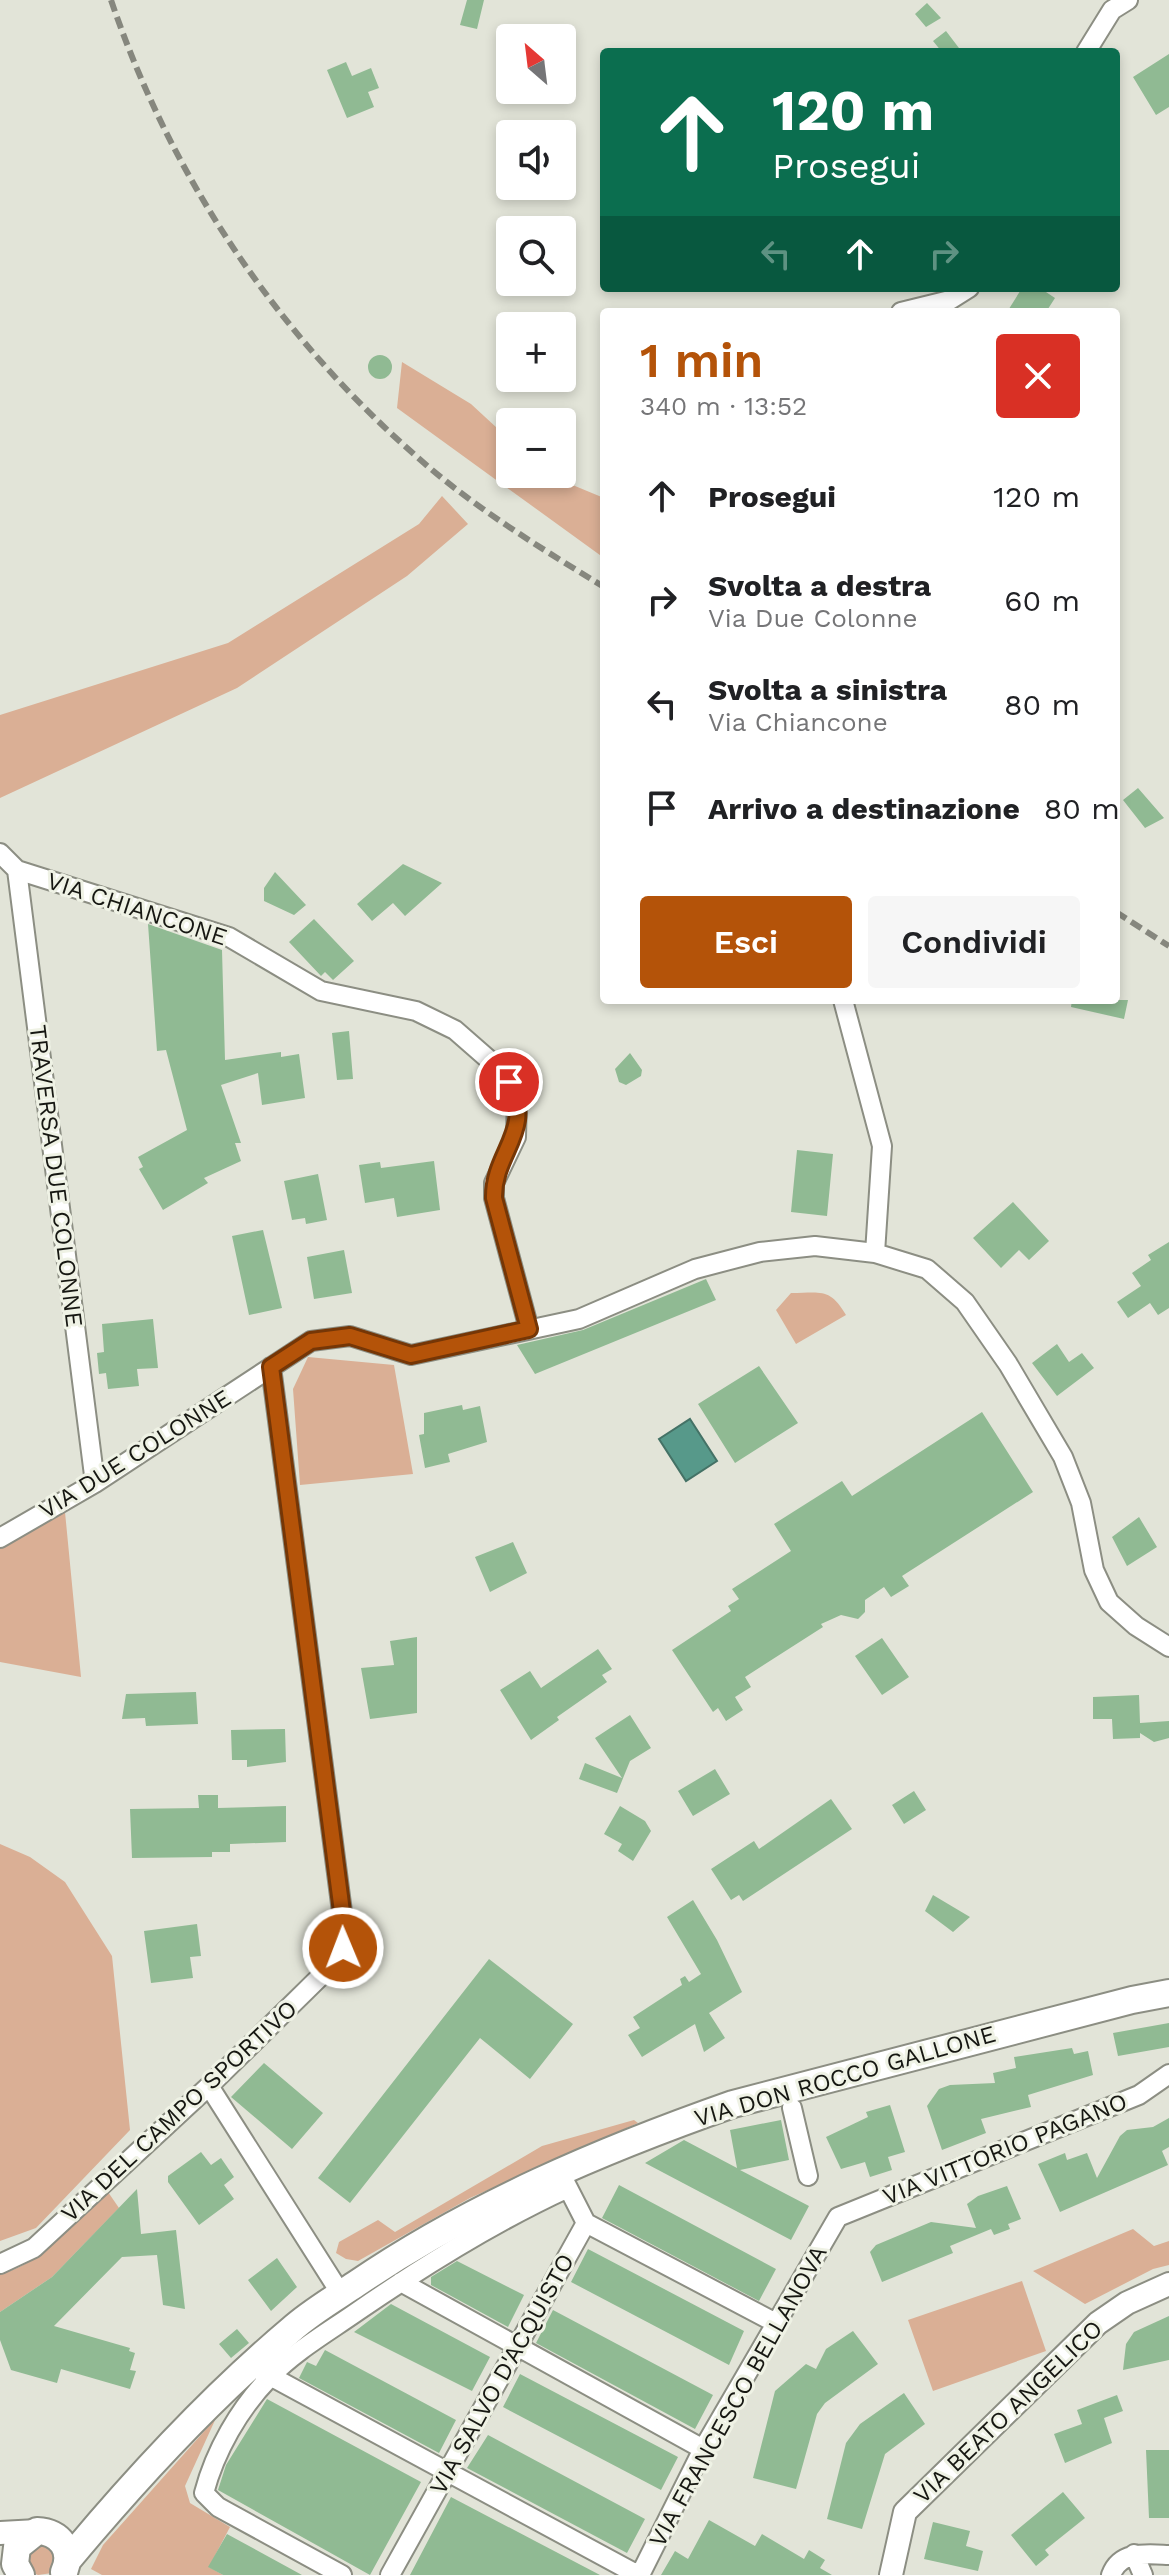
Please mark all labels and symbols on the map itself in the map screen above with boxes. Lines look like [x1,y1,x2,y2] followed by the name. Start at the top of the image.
[496,24,576,104] north arrow
[43,867,231,951] street label: VIA CHIANCONE
[24,1023,88,1329] street label: TRAVERSA DUE COLONNE
[475,1048,543,1116] pin
[34,1384,236,1524] street label: VIA DUE COLONNE
[301,1906,385,1990] position arrow
[55,1994,303,2228] street label: VIA DEL CAMPO SPORTIVO
[691,2020,999,2132] street label: VIA DON ROCCO GALLONE
[879,2087,1131,2211] street label: VIA VITTORIO PAGANO
[643,2240,833,2552] street label: VIA FRANCESCO BELLANOVA
[424,2249,580,2499] street label: VIA SALVO D'ACQUISTO
[908,2315,1108,2509] street label: VIA BEATO ANGELICO

